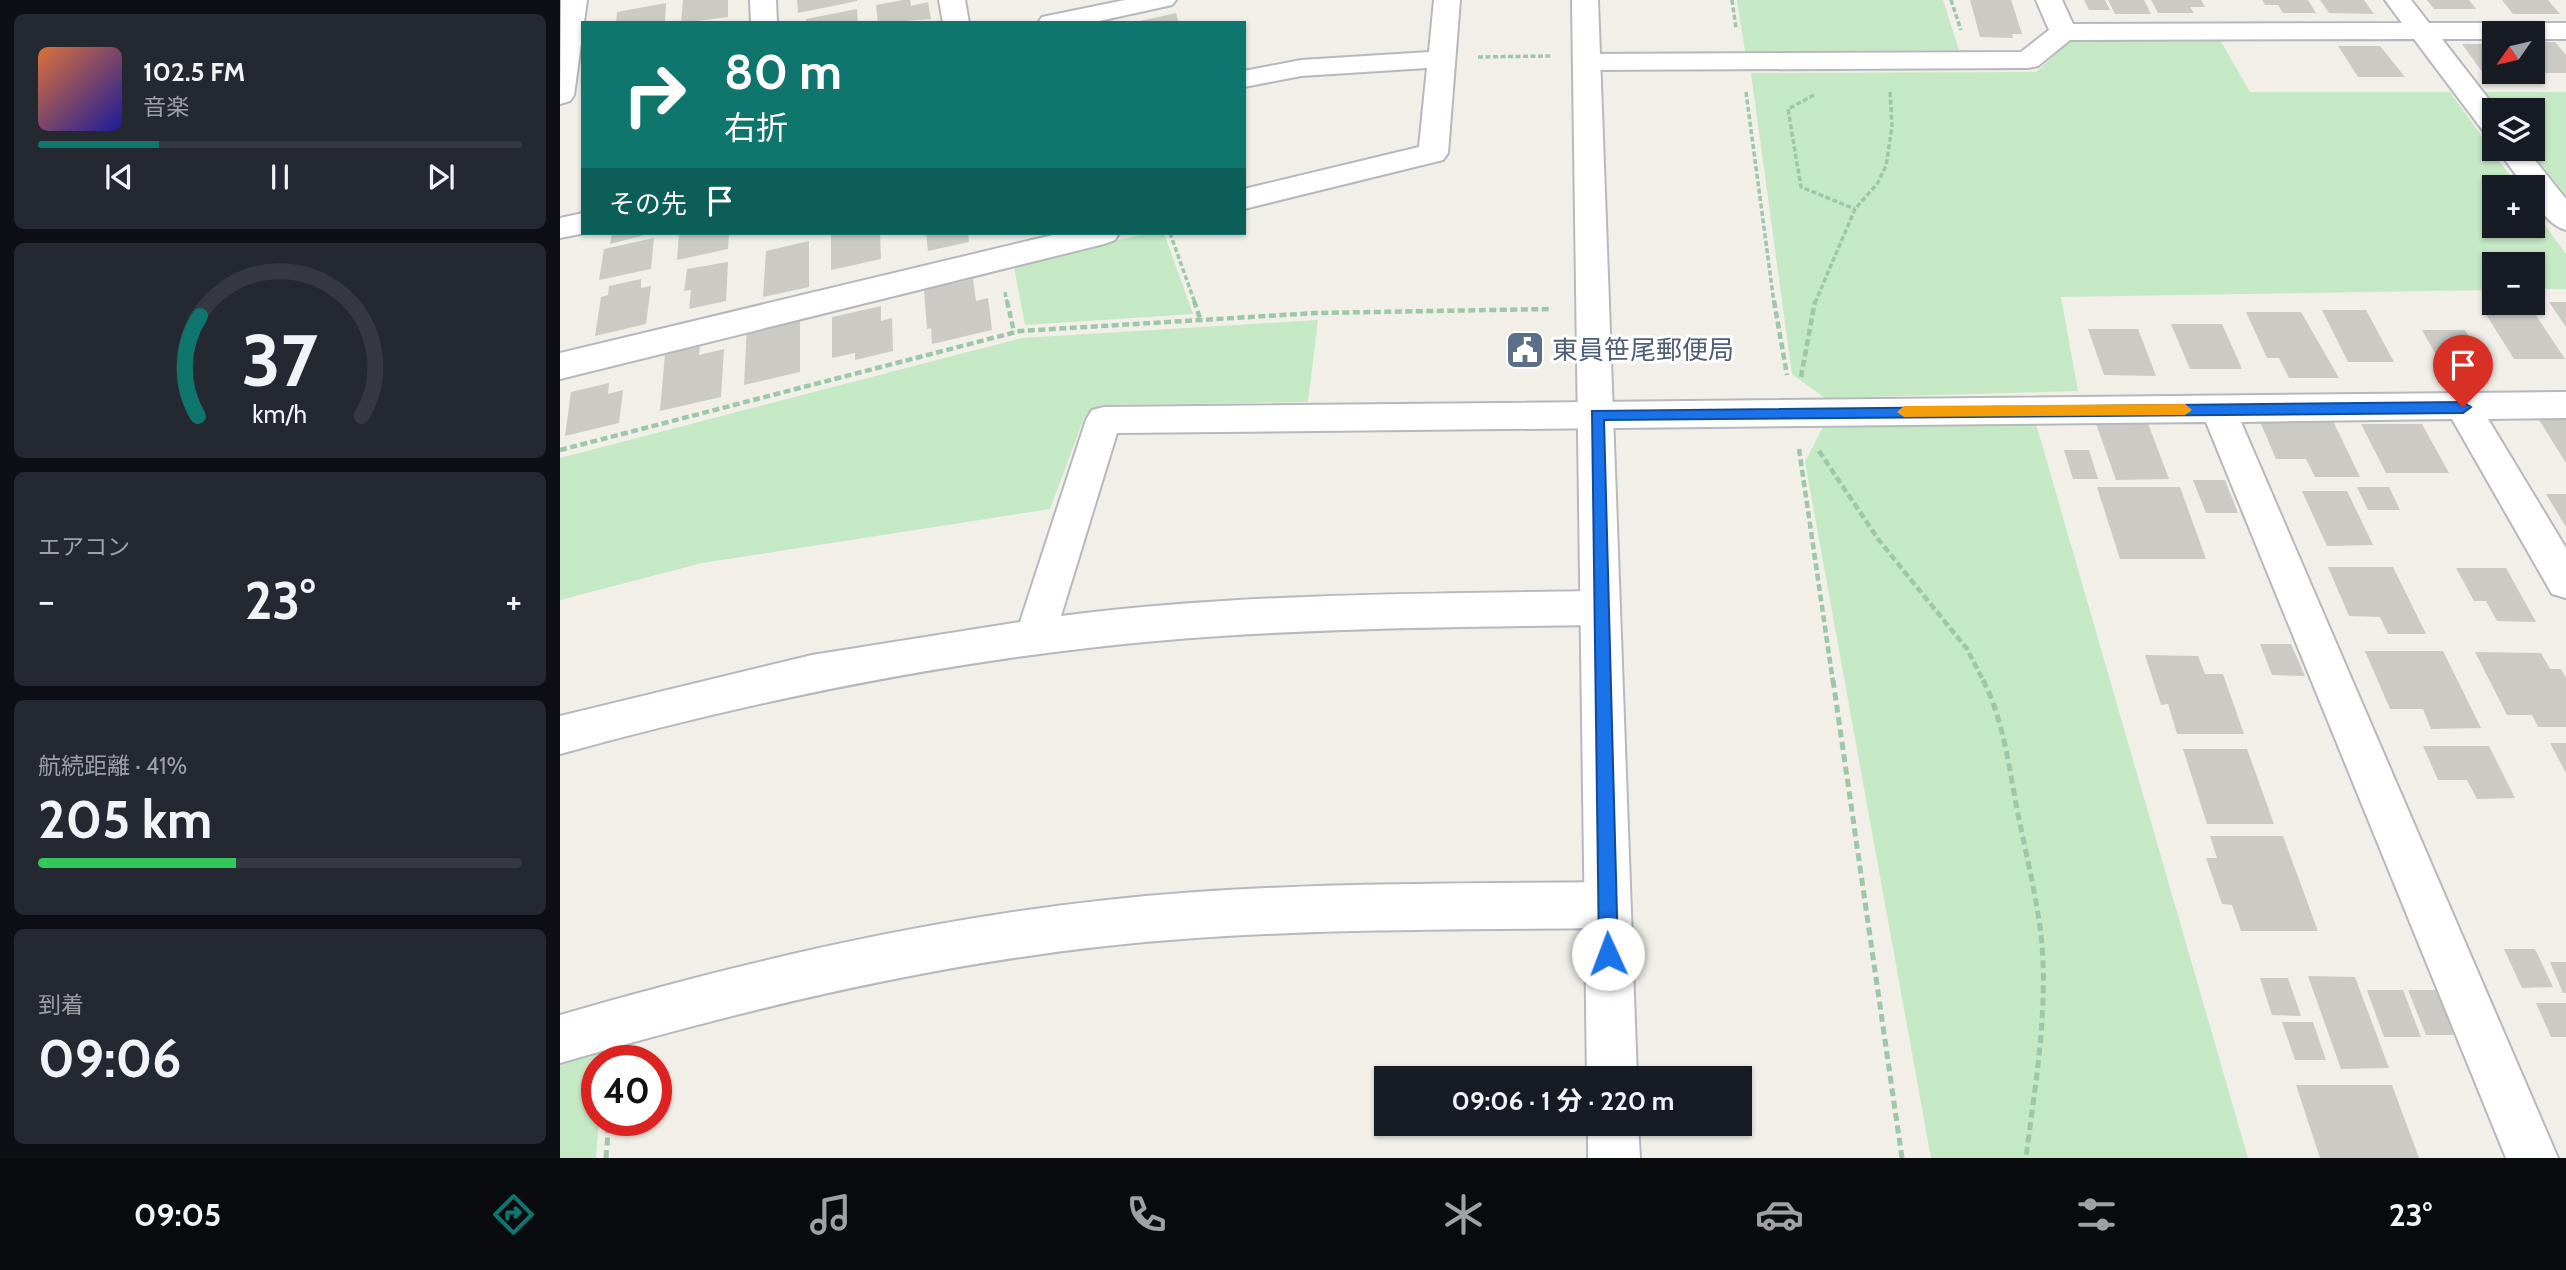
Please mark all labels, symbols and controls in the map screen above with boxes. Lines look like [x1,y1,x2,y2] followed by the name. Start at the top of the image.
[2482,21,2544,84] north arrow
[2482,21,2545,315] map controls
[724,42,842,101] text: 80 m
[609,49,700,140] icon: right
[143,56,245,88] text: 102.5 FM
[143,93,189,121] text: 音楽
[2482,98,2545,161] button: layers
[724,108,788,147] text: 右折
[100,158,138,196] icon: previous
[261,158,299,196] icon: pause
[422,158,460,196] icon: next
[2482,175,2545,238] button: +
[701,182,739,220] icon: arrive
[609,188,687,220] text: その先
[2482,252,2545,315] button: −
[242,317,318,405] text: 37
[1504,329,1546,371] public building icon: 東員笹尾郵便局
[1552,334,1734,366] place label: 東員笹尾郵便局
[2433,335,2493,407] pin
[2444,346,2482,384] icon: arrive
[253,399,307,429] text: km/h
[38,533,130,561] text: エアコン
[245,569,315,632] text: 23°
[38,577,55,624] text: −
[505,577,522,624] text: +
[38,752,187,780] text: 航続距離 · 41%
[38,788,212,851] text: 205 km
[1571,917,1645,991] position arrow
[38,991,84,1019] text: 到着
[38,1027,181,1090] text: 09:06
[581,1045,672,1136] speed limit sign: 40
[1452,1085,1674,1117] text: 09:06 · 1 分 · 220 m
[489,1190,538,1239] icon: directions
[806,1190,855,1239] icon: music
[1122,1190,1171,1239] icon: phone
[1439,1190,1488,1239] icon: climate
[1755,1190,1804,1239] icon: car
[2072,1190,2121,1239] icon: filters
[134,1195,221,1234] text: 09:05
[2389,1195,2432,1234] text: 23°

